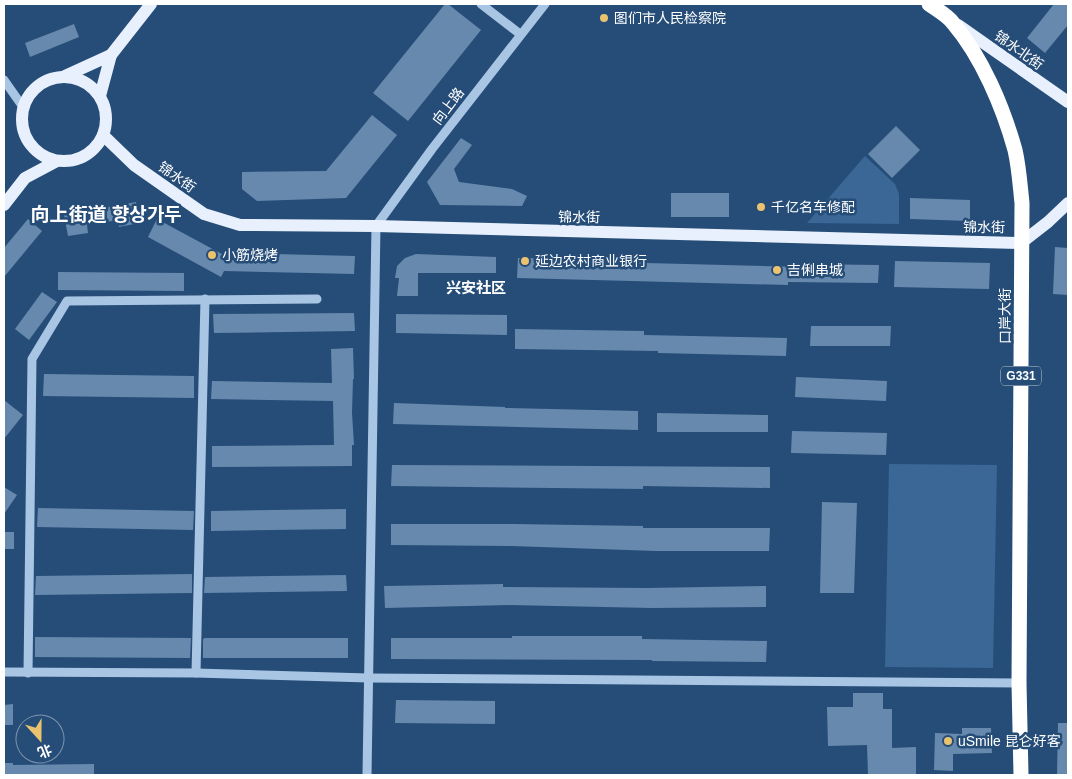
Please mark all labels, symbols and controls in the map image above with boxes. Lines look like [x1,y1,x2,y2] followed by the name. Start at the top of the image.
[614,10,726,26] place label: 图们市人民检察院
[598,12,610,24] marker: 图们市人民检察院
[991,27,1047,73] street label: 锦水北街
[429,84,467,128] street label: 向上路
[155,158,199,196] street label: 锦水街
[771,199,855,215] place label: 千亿名车修配
[755,201,767,213] marker: 千亿名车修配
[30,204,182,225] district label: 向上街道 향상가두
[558,209,600,225] street label: 锦水街
[963,219,1005,235] street label: 锦水街
[222,247,278,263] place label: 小筋烧烤
[206,249,218,261] marker: 小筋烧烤
[535,253,647,269] place label: 延边农村商业银行
[519,255,531,267] marker: 延边农村商业银行
[787,262,843,278] place label: 吉俐串城
[771,264,783,276] marker: 吉俐串城
[446,279,506,296] district label: 兴安社区
[997,288,1013,344] street label: 口岸大街
[1001,366,1041,386] road number: G331
[15,714,65,764] north arrow
[958,733,1061,749] place label: uSmile 昆仑好客
[942,735,954,747] marker: uSmile 昆仑好客
[35,741,54,761] text: 北

